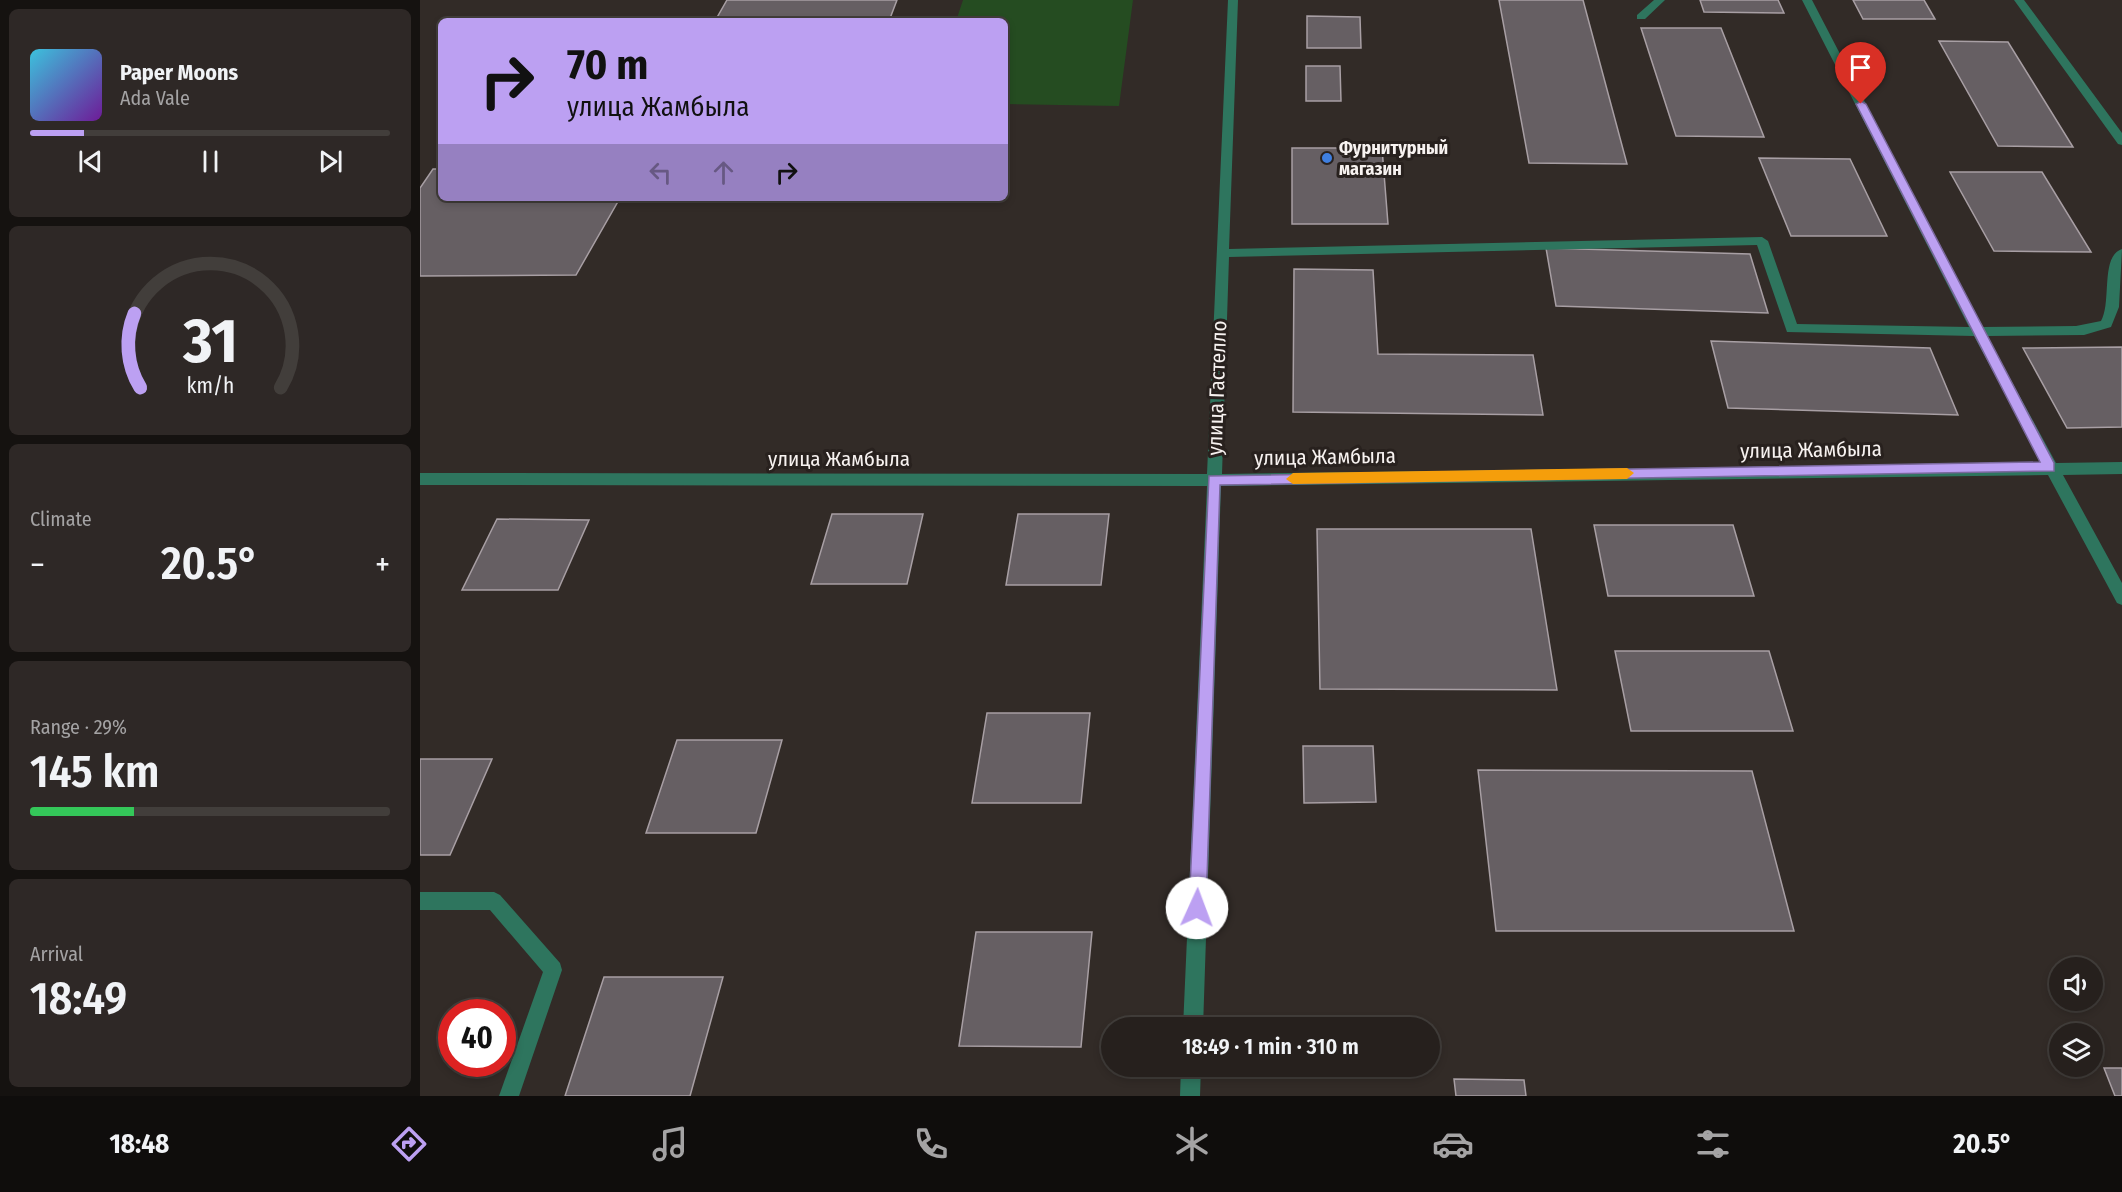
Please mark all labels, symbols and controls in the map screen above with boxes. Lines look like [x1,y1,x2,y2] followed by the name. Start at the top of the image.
[567,40,648,90] text: 70 m
[468,42,546,120] icon: right
[1835,42,1886,104] pin
[1844,51,1877,84] icon: arrive
[120,59,238,86] text: Paper Moons
[120,86,190,110] text: Ada Vale
[567,91,750,123] text: улица Жамбыла
[1339,137,1448,180] place label: Фурнитурный магазин
[74,145,107,178] icon: previous
[194,145,227,178] icon: pause
[314,145,347,178] icon: next
[1320,151,1334,165] marker: Фурнитурный магазин
[644,156,677,189] icon: left
[707,156,740,189] icon: ahead
[770,156,803,189] icon: right
[182,304,237,379] text: 31
[1202,320,1232,456] street label: улица Гастелло
[186,373,234,399] text: km/h
[1740,436,1882,464] street label: улица Жамбыла
[1254,443,1396,471] street label: улица Жамбыла
[768,446,910,472] street label: улица Жамбыла
[30,507,92,531] text: Climate
[161,537,259,591] text: 20.5°
[30,545,45,585] text: −
[375,545,390,585] text: +
[30,715,127,739] text: Range · 29%
[30,745,159,799] text: 145 km
[1165,876,1229,940] position arrow
[30,942,83,966] text: Arrival
[2049,957,2103,1077] map controls
[2049,957,2103,1011] button: sound
[30,972,127,1026] text: 18:49
[438,999,516,1077] speed limit sign: 40
[2049,1023,2103,1077] button: layers
[1182,1033,1359,1060] text: 18:49 · 1 min · 310 m
[388,1123,430,1165] icon: directions
[649,1123,691,1165] icon: music
[910,1123,952,1165] icon: phone
[1171,1123,1213,1165] icon: climate
[1432,1123,1474,1165] icon: car
[1692,1123,1734,1165] icon: filters
[109,1128,169,1160] text: 18:48
[1953,1128,2013,1160] text: 20.5°

